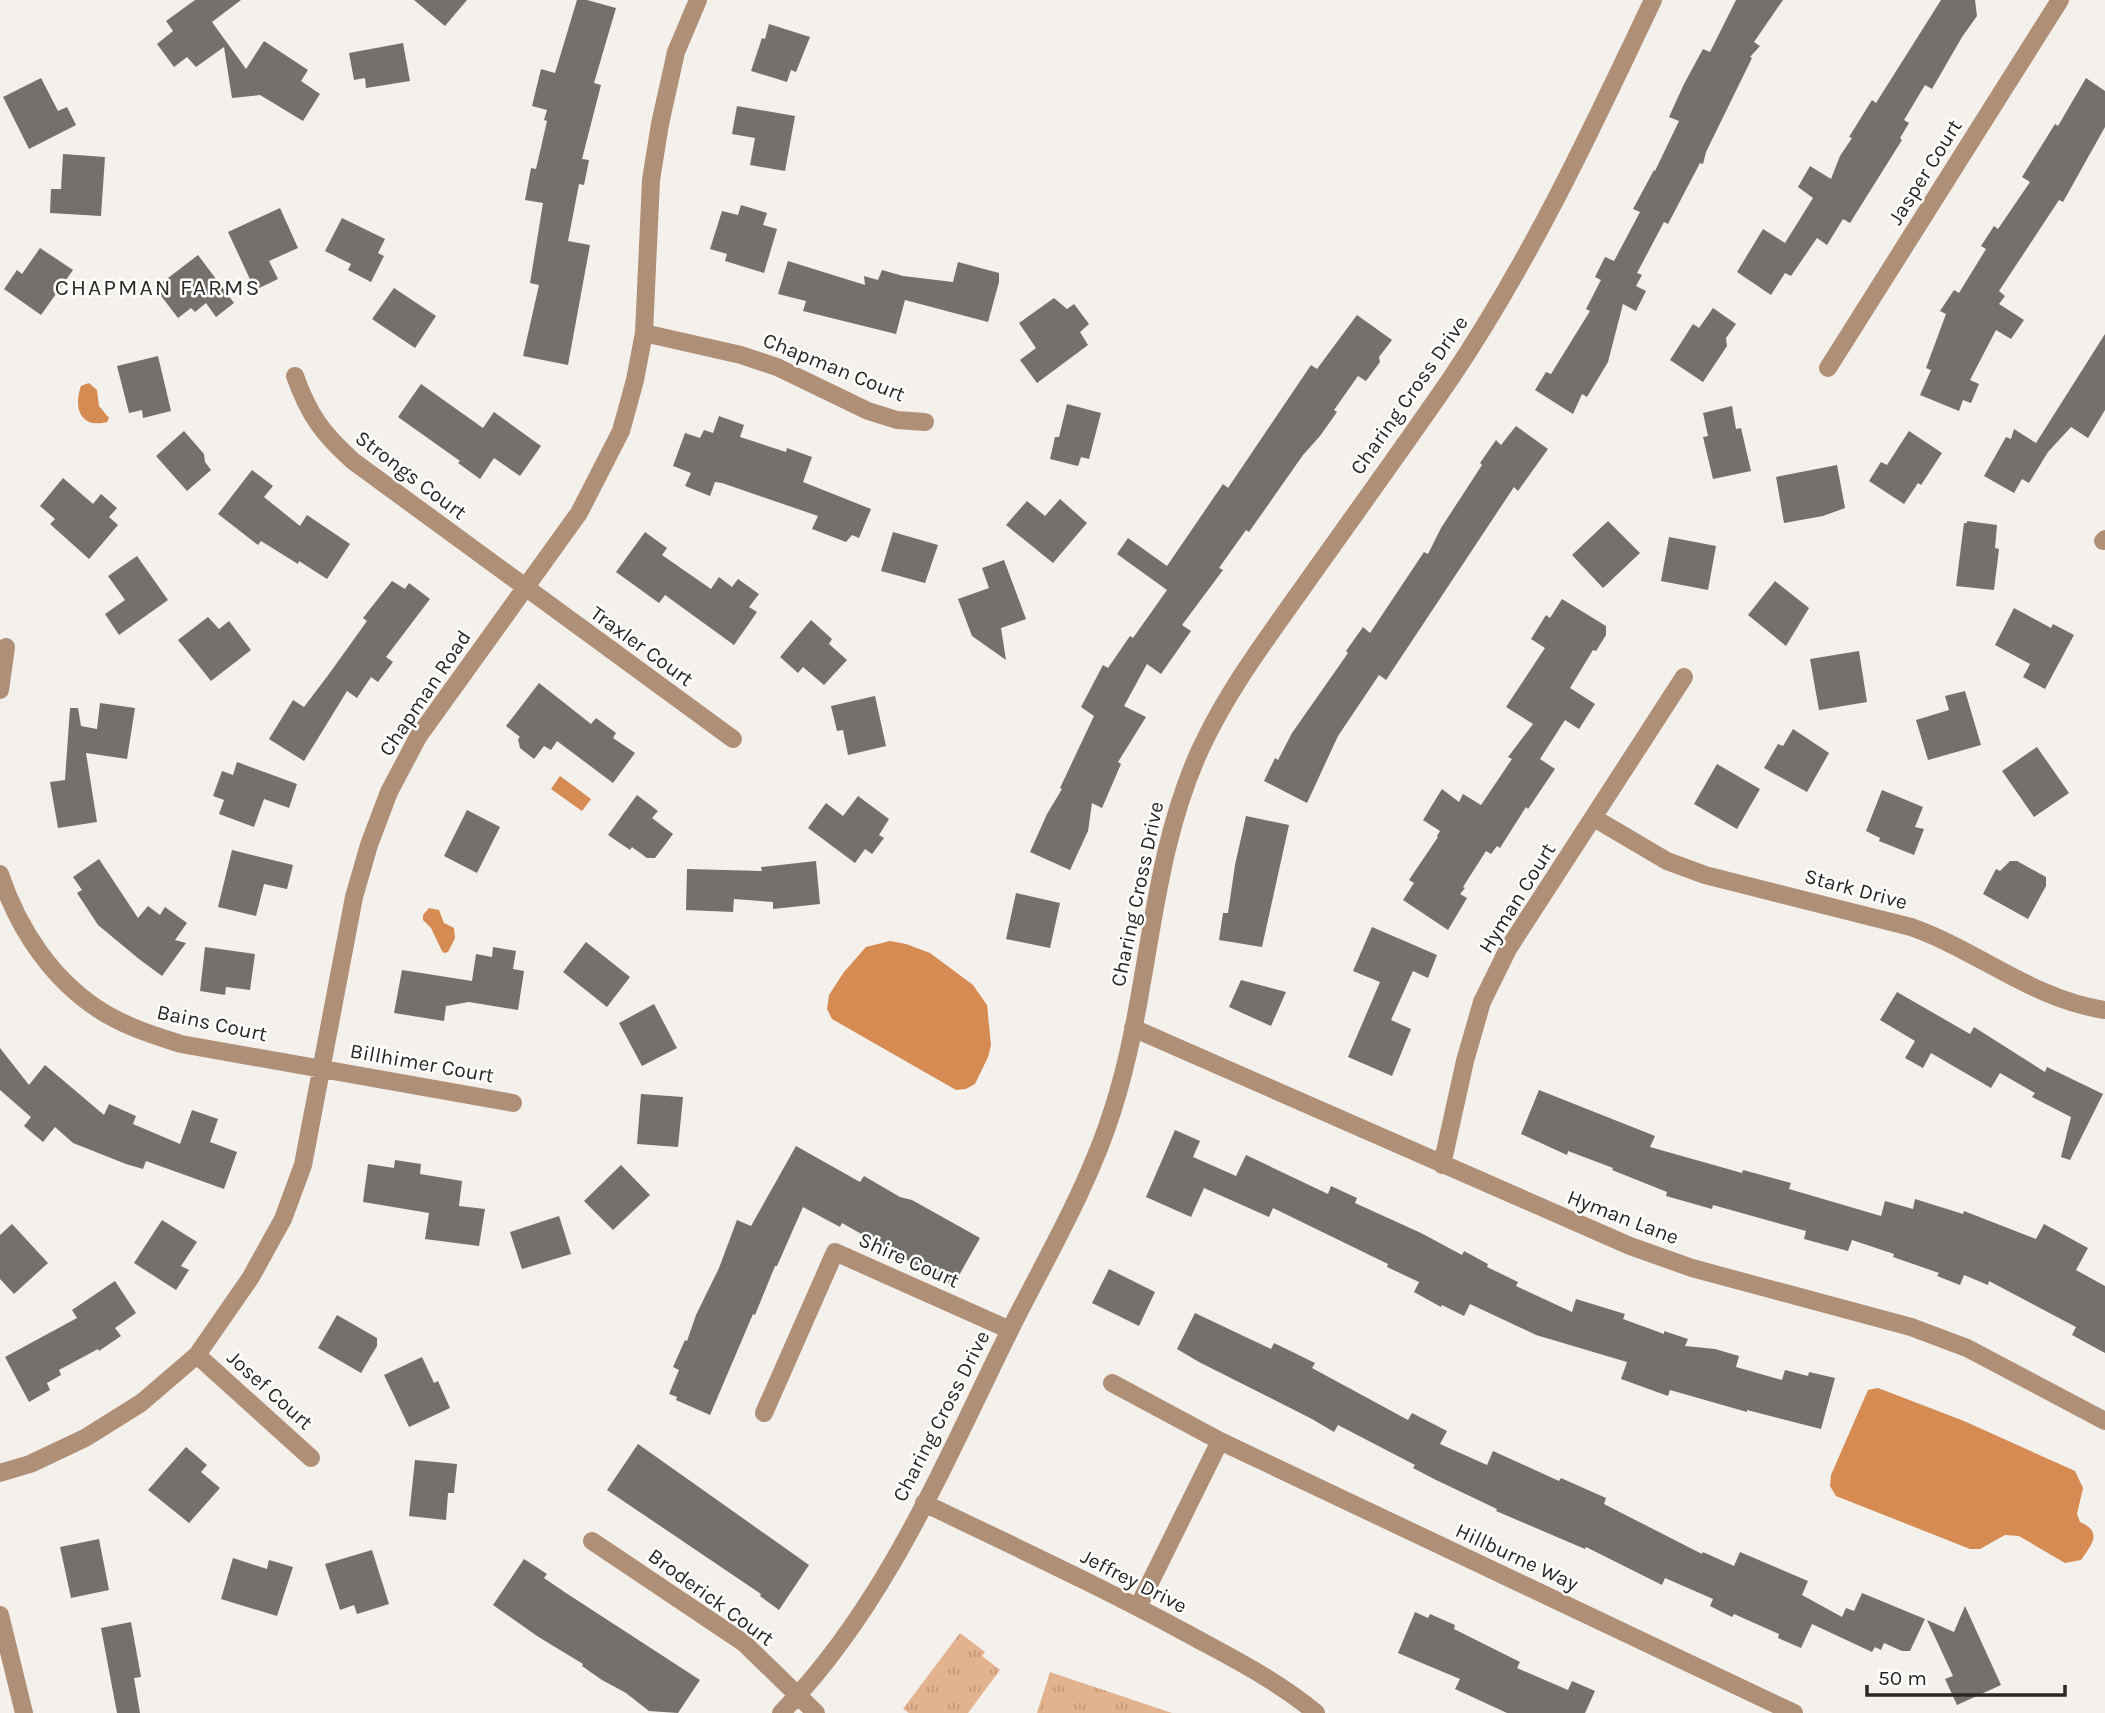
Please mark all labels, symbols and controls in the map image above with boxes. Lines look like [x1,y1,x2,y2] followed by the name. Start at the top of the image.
[1883,115,1967,229] street label: Jasper Court
[55,274,261,301] district label: CHAPMAN FARMS
[1345,311,1473,479] street label: Charing Cross Drive
[760,328,908,406] street label: Chapman Court
[351,425,471,525] street label: Strongs Court
[586,601,698,691] street label: Traxler Court
[374,626,476,760] street label: Chapman Road
[1106,799,1168,989] street label: Charing Cross Drive
[1474,838,1560,957] street label: Hyman Court
[1802,864,1910,914] street label: Stark Drive
[155,1000,269,1046] street label: Bains Court
[348,1039,496,1087] street label: Billhimer Court
[1564,1185,1682,1249] street label: Hyman Lane
[855,1227,963,1293] street label: Shire Court
[888,1327,994,1505] street label: Charing Cross Drive
[222,1345,318,1435] street label: Josef Court
[1452,1518,1582,1596] street label: Hillburne Way
[644,1543,779,1651] street label: Broderick Court
[1077,1544,1191,1618] street label: Jeffrey Drive
[1867,1654,2065,1698] scale bar
[1878,1666,1927,1690] text: 50 m

